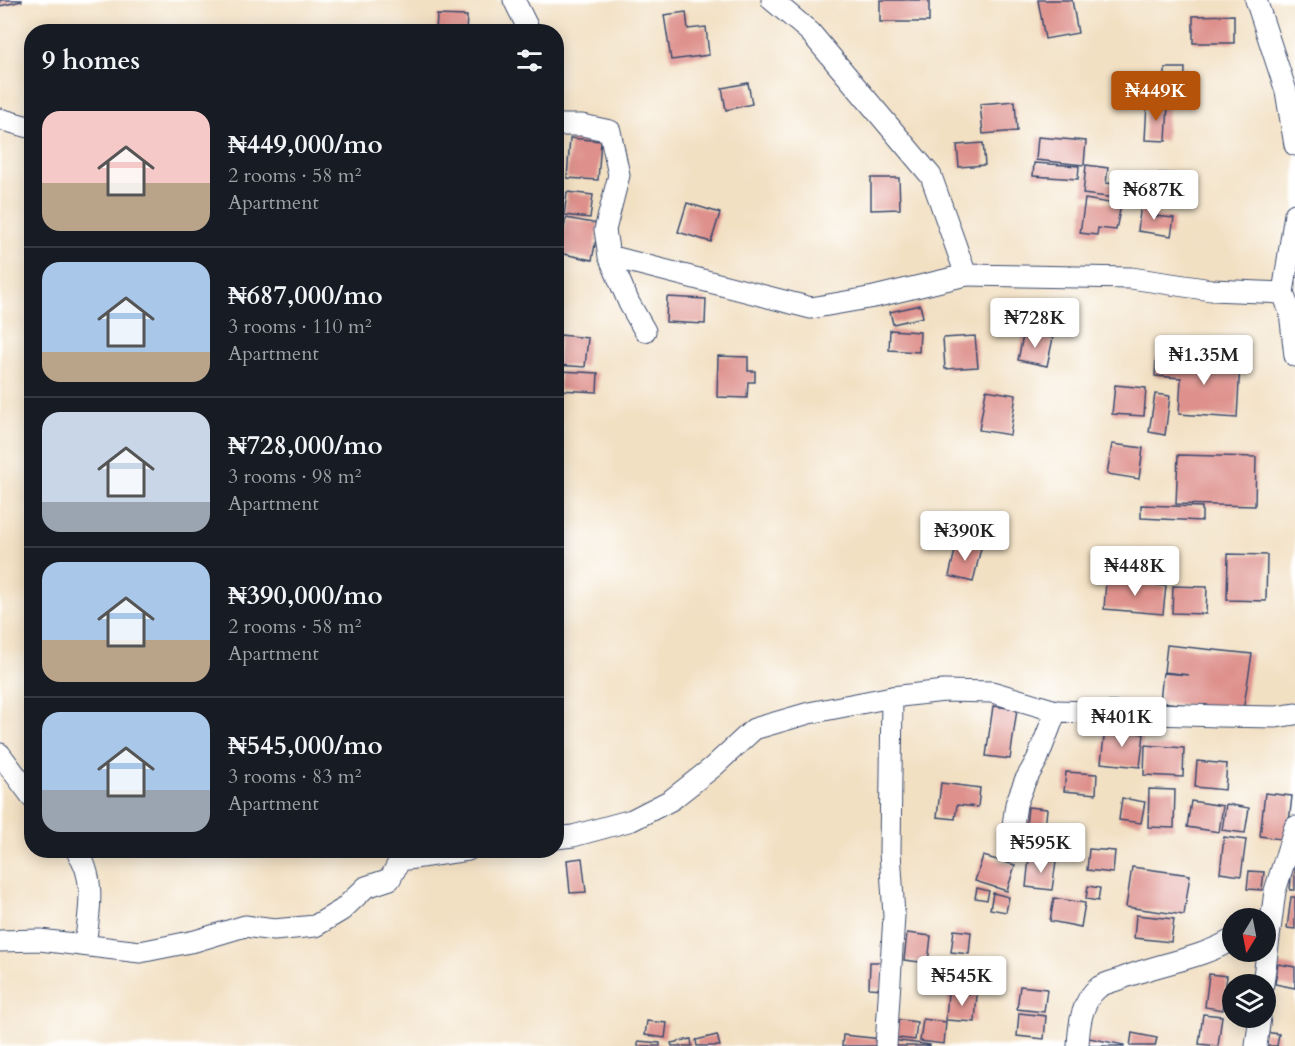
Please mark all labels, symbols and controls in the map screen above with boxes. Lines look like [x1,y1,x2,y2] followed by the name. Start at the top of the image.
[42,43,140,78] text: 9 homes
[513,44,546,77] icon: filters
[1114,71,1198,122] pin: ₦449K
[1125,77,1187,104] text: ₦449K
[228,127,383,162] text: ₦449,000/mo
[90,135,162,207] icon: home
[228,162,361,189] text: 2 rooms · 58 m²
[1112,170,1196,221] pin: ₦687K
[1123,176,1185,203] text: ₦687K
[228,189,319,216] text: Apartment
[228,278,383,313] text: ₦687,000/mo
[90,286,162,358] icon: home
[993,298,1077,349] pin: ₦728K
[1004,304,1066,331] text: ₦728K
[228,313,372,340] text: 3 rooms · 110 m²
[1155,335,1253,386] pin: ₦1.35M
[228,340,319,367] text: Apartment
[1169,341,1239,368] text: ₦1.35M
[228,428,383,463] text: ₦728,000/mo
[90,436,162,508] icon: home
[228,463,361,490] text: 3 rooms · 98 m²
[228,490,319,517] text: Apartment
[923,511,1007,562] pin: ₦390K
[934,517,996,544] text: ₦390K
[1093,546,1177,597] pin: ₦448K
[1104,552,1166,579] text: ₦448K
[228,578,383,613] text: ₦390,000/mo
[90,586,162,658] icon: home
[228,613,361,640] text: 2 rooms · 58 m²
[228,640,319,667] text: Apartment
[1080,697,1164,748] pin: ₦401K
[1091,703,1153,730] text: ₦401K
[228,728,383,763] text: ₦545,000/mo
[90,736,162,808] icon: home
[228,763,361,790] text: 3 rooms · 83 m²
[228,790,319,817] text: Apartment
[999,823,1083,874] pin: ₦595K
[1010,829,1072,856] text: ₦595K
[1222,908,1276,962] north arrow
[1222,908,1276,1028] map controls
[920,956,1004,1007] pin: ₦545K
[931,962,993,989] text: ₦545K
[1222,974,1276,1028] button: layers

